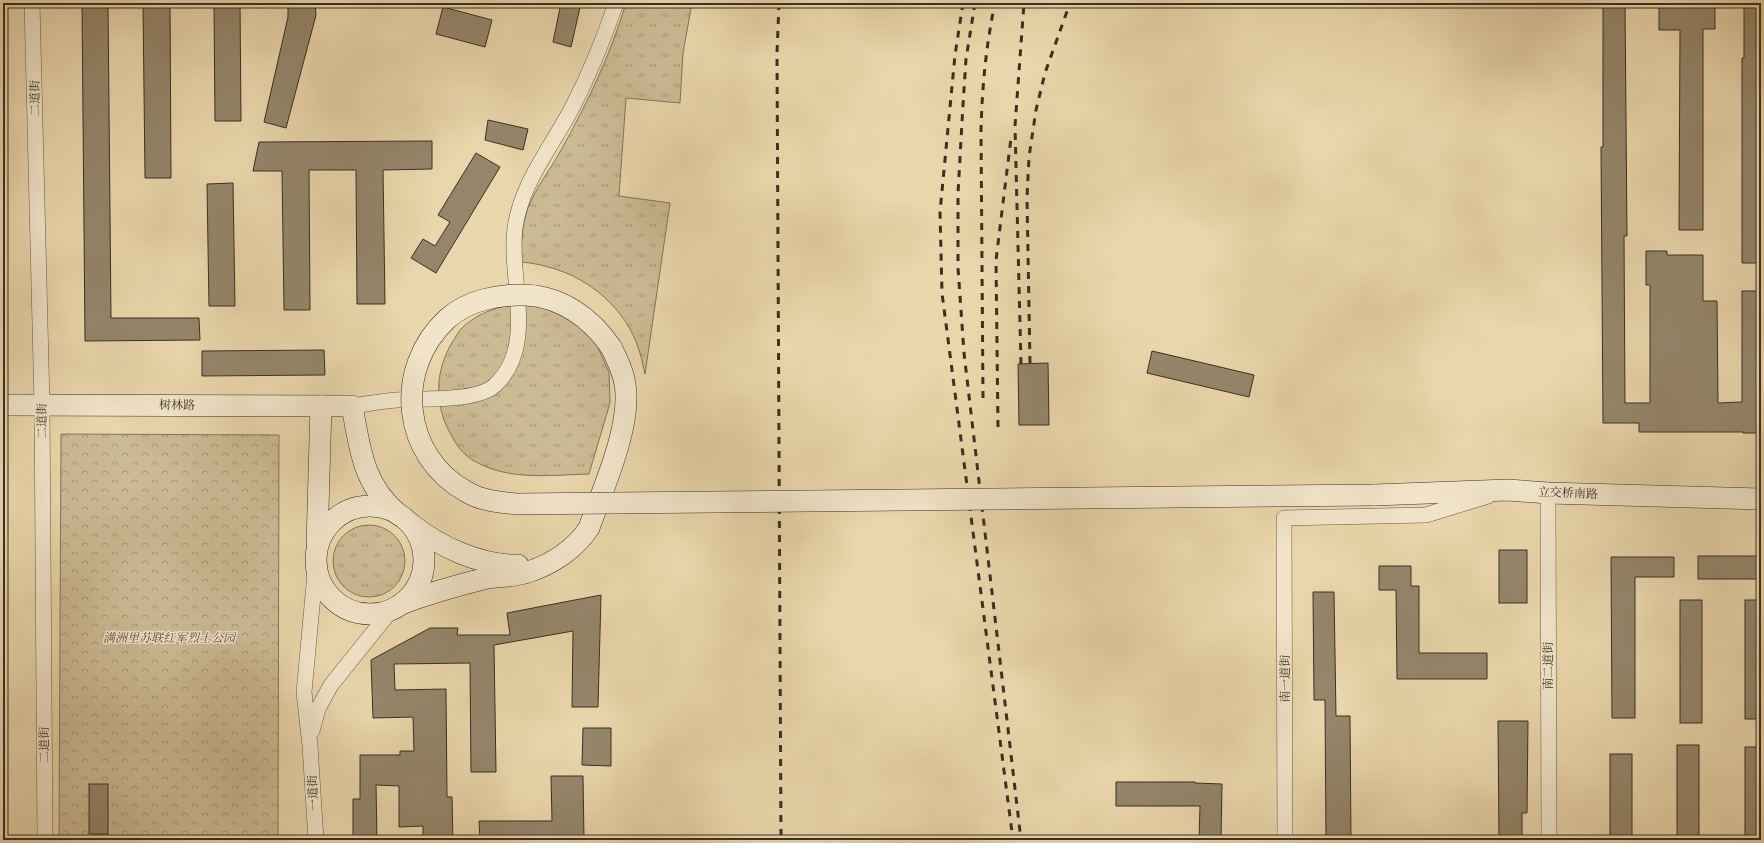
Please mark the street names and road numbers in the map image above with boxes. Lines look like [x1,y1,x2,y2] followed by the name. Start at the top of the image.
[27,79,43,116] street label: 二道街
[159,397,195,413] street label: 树林路
[34,402,50,439] street label: 二道街
[1538,484,1598,502] street label: 立交桥南路
[1540,641,1556,690] street label: 南二道街
[1277,654,1293,703] street label: 南一道街
[36,726,52,763] street label: 二道街
[304,774,322,811] street label: 一道街

